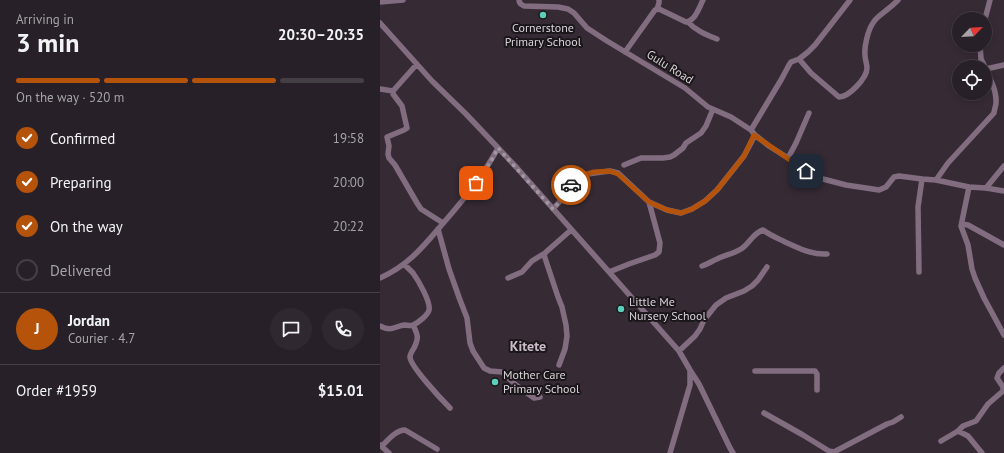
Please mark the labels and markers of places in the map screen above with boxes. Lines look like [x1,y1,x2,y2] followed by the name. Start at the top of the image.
[538,10,548,20] marker: Cornerstone Primary School
[505,20,582,49] place label: Cornerstone Primary School
[789,154,823,188] pin
[459,166,493,200] pin
[629,294,706,323] place label: Little Me Nursery School
[616,304,626,314] marker: Little Me Nursery School
[503,367,580,396] place label: Mother Care Primary School
[490,377,500,387] marker: Mother Care Primary School

